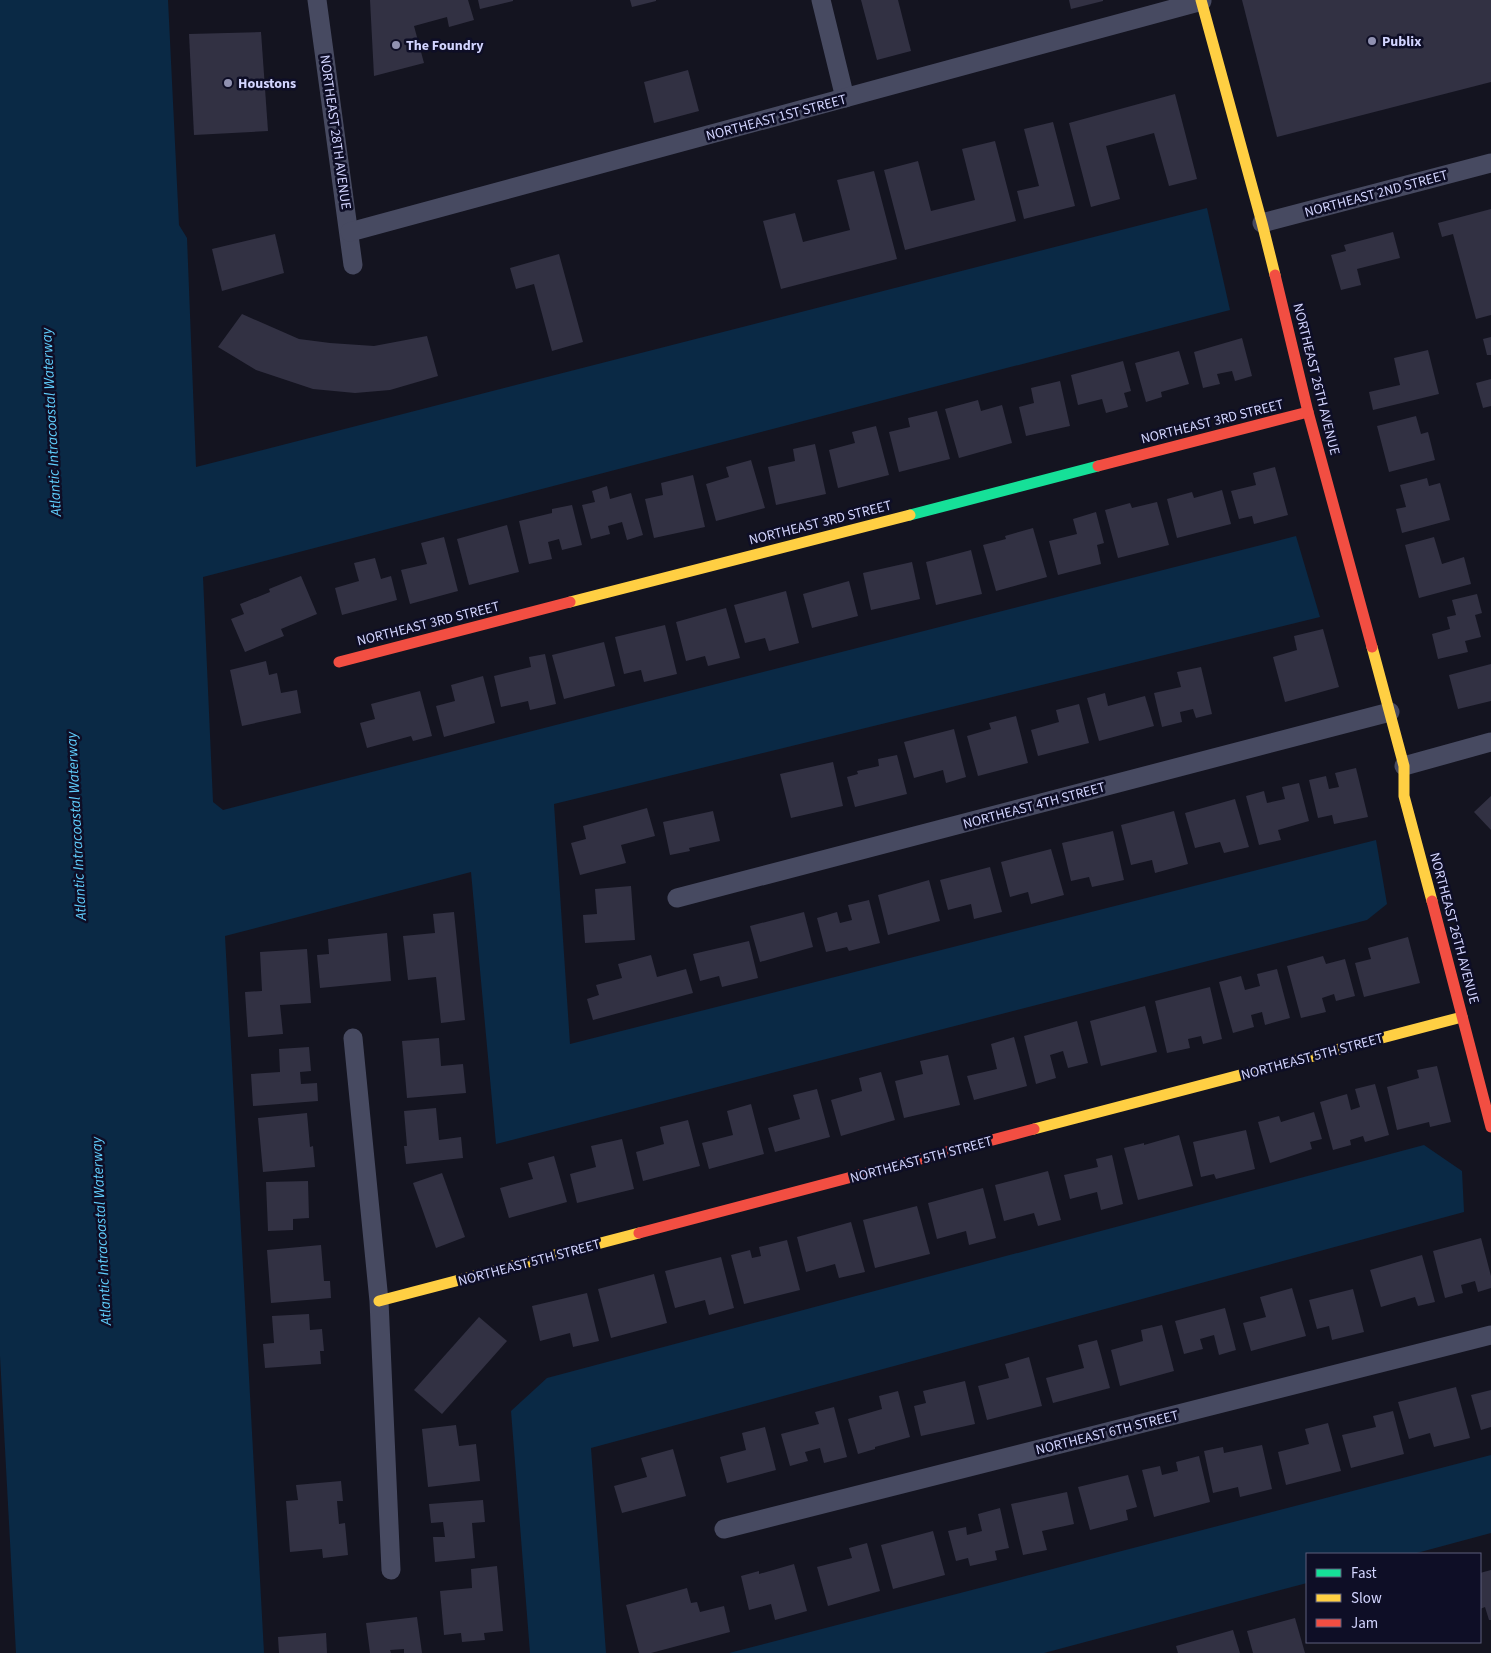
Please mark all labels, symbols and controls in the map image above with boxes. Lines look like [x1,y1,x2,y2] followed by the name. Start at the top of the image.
[1382,32,1421,52] place label: Publix
[1366,35,1378,47] marker: Publix
[406,36,484,56] place label: The Foundry
[390,39,402,51] marker: The Foundry
[314,53,356,211] street label: NORTHEAST 28TH AVENUE
[238,74,296,94] place label: Houstons
[222,77,234,89] marker: Houstons
[704,89,849,146] street label: NORTHEAST 1ST STREET
[1302,165,1451,223] street label: NORTHEAST 2ND STREET
[1287,301,1345,457] street label: NORTHEAST 26TH AVENUE
[36,326,67,518] water label: Atlantic Intracoastal Waterway
[1139,394,1286,449] street label: NORTHEAST 3RD STREET
[747,495,894,550] street label: NORTHEAST 3RD STREET
[355,596,502,651] street label: NORTHEAST 3RD STREET
[61,730,92,922] water label: Atlantic Intracoastal Waterway
[961,777,1108,835] street label: NORTHEAST 4TH STREET
[1424,850,1484,1006] street label: NORTHEAST 26TH AVENUE
[1239,1028,1386,1086] street label: NORTHEAST 5TH STREET
[848,1131,995,1189] street label: NORTHEAST 5TH STREET
[86,1135,117,1327] water label: Atlantic Intracoastal Waterway
[456,1234,603,1292] street label: NORTHEAST 5TH STREET
[1034,1405,1181,1460] street label: NORTHEAST 6TH STREET
[1306,1553,1481,1643] legend
[1351,1563,1377,1584] text: Fast
[1351,1588,1382,1609] text: Slow
[1351,1613,1378,1634] text: Jam

